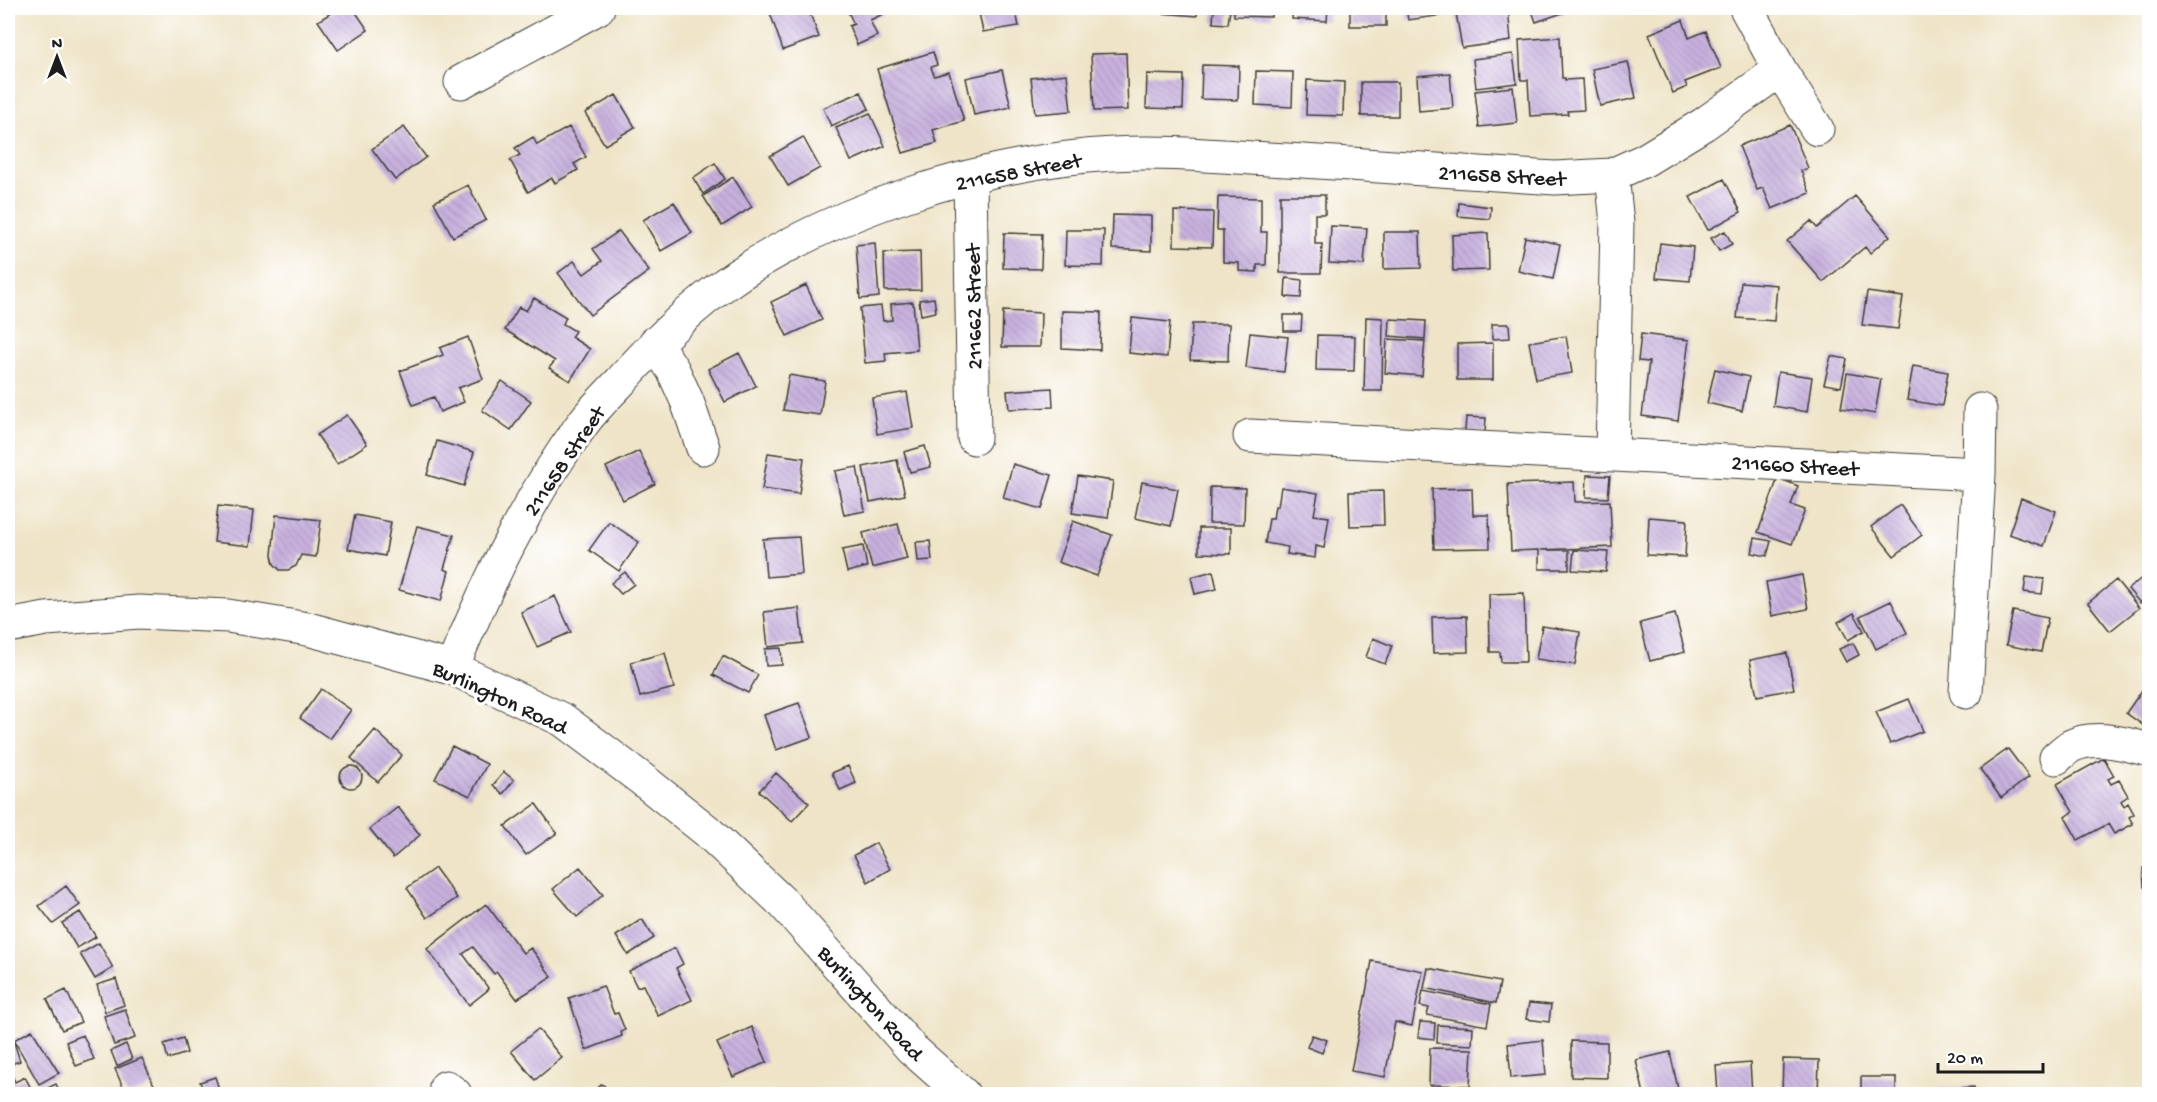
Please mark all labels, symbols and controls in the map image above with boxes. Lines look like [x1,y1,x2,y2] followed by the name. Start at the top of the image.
[27,27,87,87] north arrow
[52,36,63,55] text: N
[954,149,1086,199] street label: 211658 Street
[1438,162,1568,194] street label: 211658 Street
[962,242,990,370] street label: 211662 Street
[520,401,614,522] street label: 211658 Street
[1731,452,1861,484] street label: 211660 Street
[427,657,573,743] street label: Burlington Road
[810,941,929,1069] street label: Burlington Road
[1938,1036,2043,1074] scale bar
[1947,1049,1983,1070] text: 20 m

